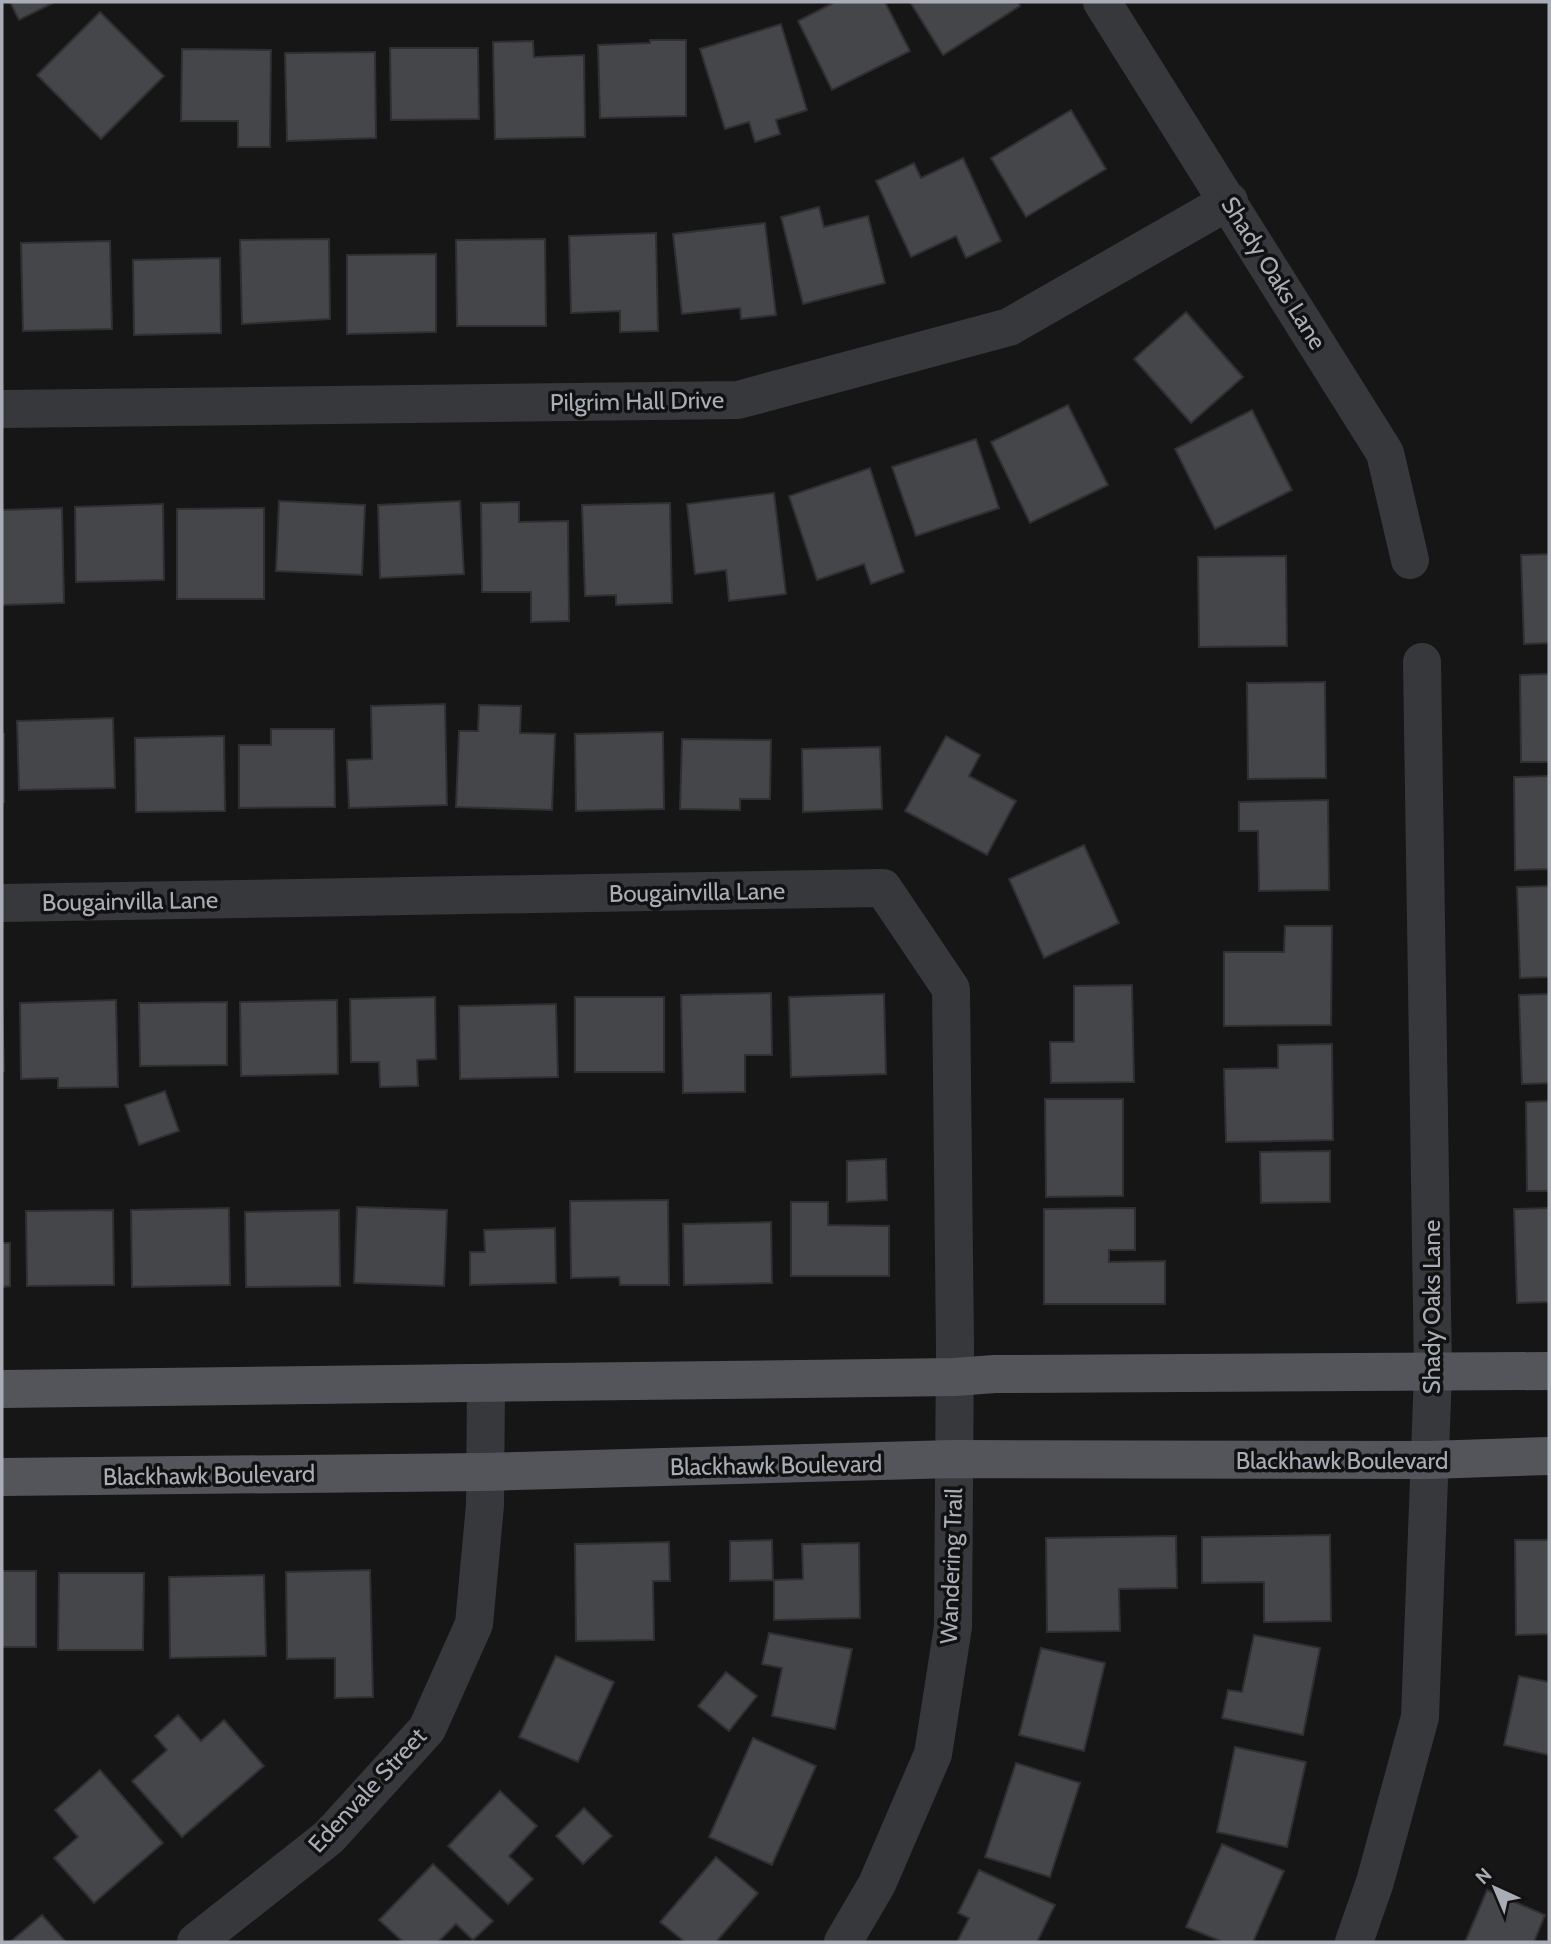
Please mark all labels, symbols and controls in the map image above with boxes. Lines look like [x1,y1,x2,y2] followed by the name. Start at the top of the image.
[1216,191,1332,355] street label: Shady Oaks Lane
[550,385,724,417] street label: Pilgrim Hall Drive
[609,876,785,908] street label: Bougainvilla Lane
[42,885,218,917] street label: Bougainvilla Lane
[1417,1220,1446,1394] street label: Shady Oaks Lane
[1236,1446,1448,1475] street label: Blackhawk Boulevard
[670,1449,882,1481] street label: Blackhawk Boulevard
[103,1459,315,1491] street label: Blackhawk Boulevard
[934,1487,968,1645] street label: Wandering Trail
[302,1722,432,1858] street label: Edenvale Street
[1460,1853,1530,1923] north arrow
[1471,1863,1496,1889] text: N

